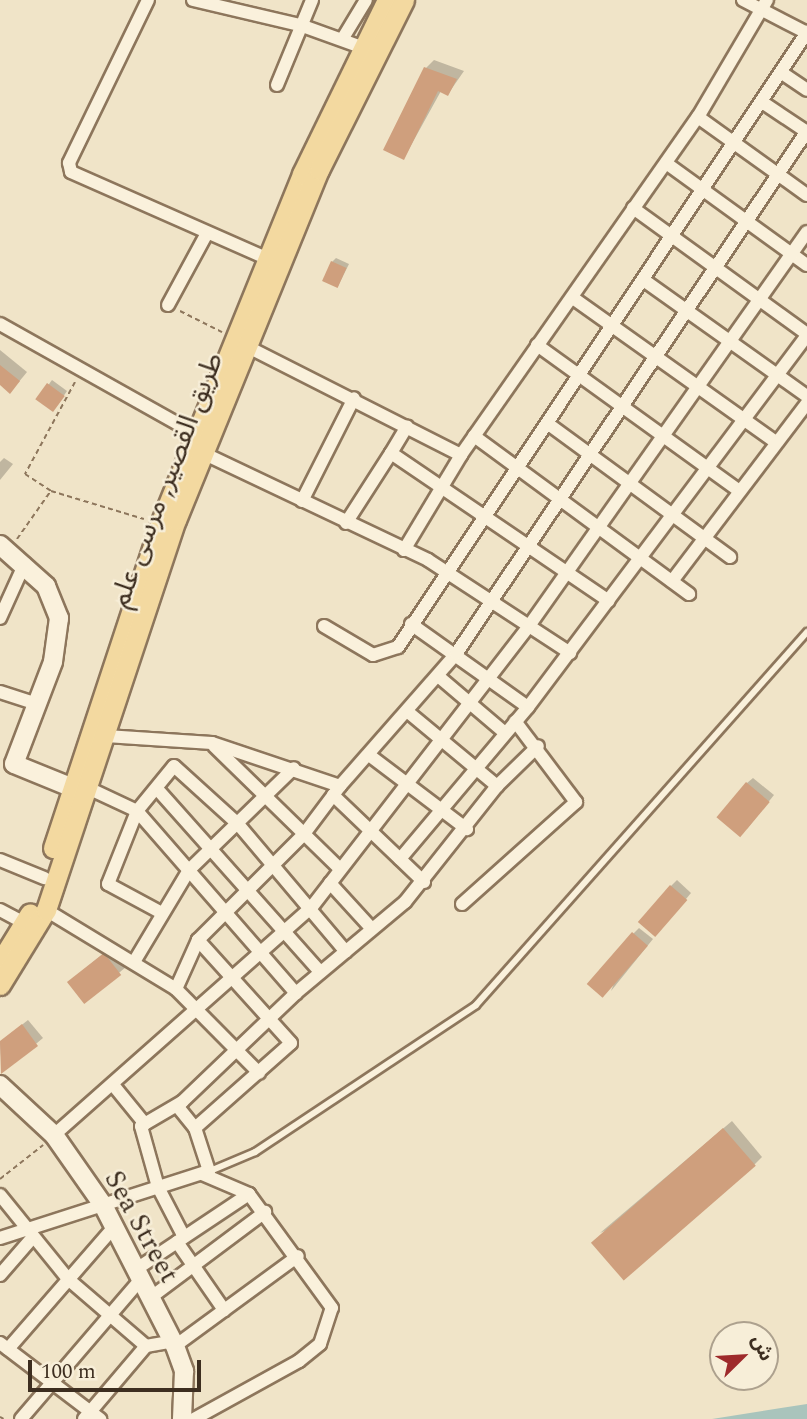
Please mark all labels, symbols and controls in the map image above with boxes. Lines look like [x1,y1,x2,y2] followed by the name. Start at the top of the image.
[103,348,231,612] street label: طريق القصير, مرسى علم
[96,1165,186,1289] street label: Sea Street
[709,1321,779,1391] north arrow
[743,1330,780,1366] text: ش
[32,1346,205,1390] scale bar
[41,1356,96,1388] text: 100 m

